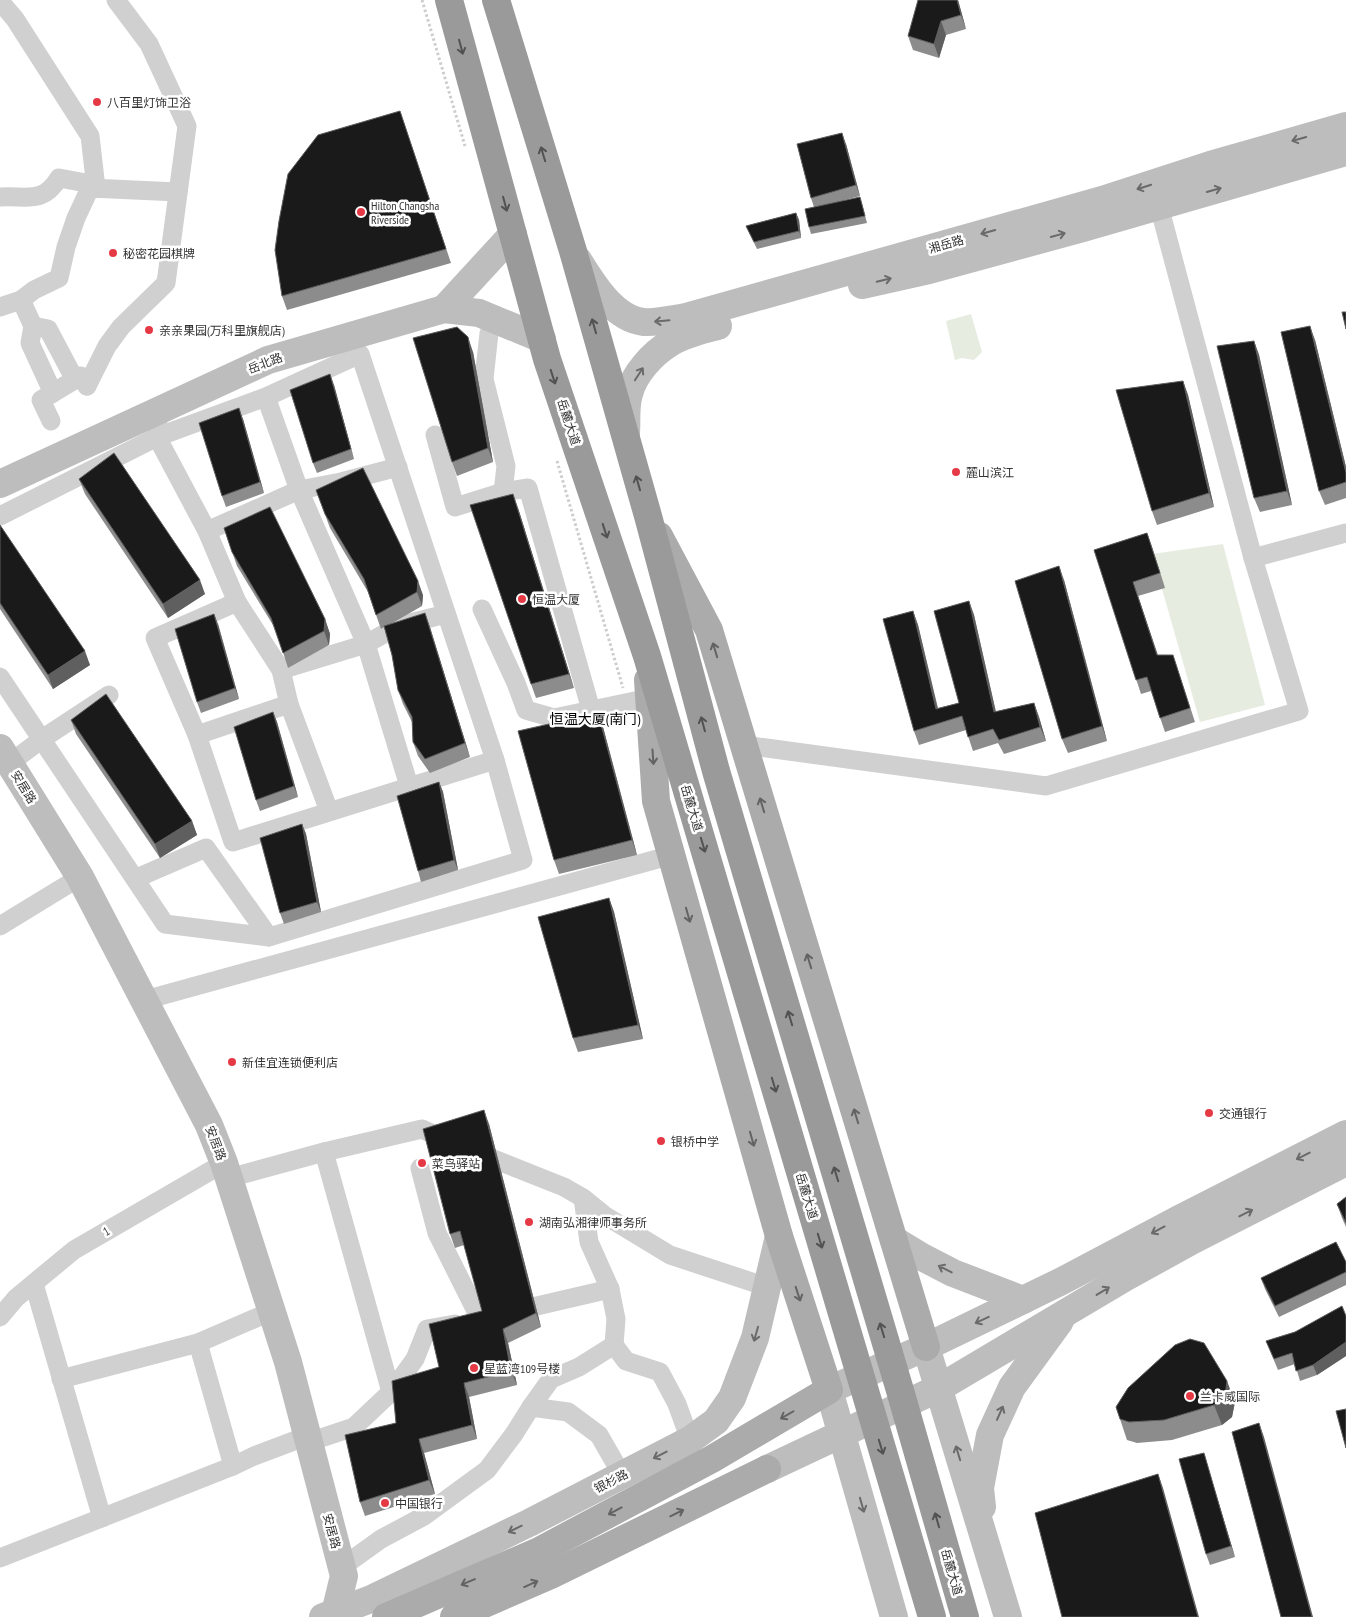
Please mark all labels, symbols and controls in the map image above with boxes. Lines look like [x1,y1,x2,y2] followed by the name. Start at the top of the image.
[457,39,467,55] one-way arrow
[107,95,191,110] place label: 八百里灯饰卫浴
[91,96,103,108] marker: 八百里灯饰卫浴
[1291,135,1307,145] one-way arrow
[537,146,547,162] one-way arrow
[1136,182,1152,192] one-way arrow
[1206,184,1222,194] one-way arrow
[500,195,510,211] one-way arrow
[371,198,439,227] place label: Hilton Changsha Riverside
[355,206,367,218] marker: Hilton Changsha Riverside
[980,228,996,237] one-way arrow
[1050,229,1066,239] one-way arrow
[927,232,965,256] street label: 湘岳路
[123,246,195,261] place label: 秘密花园棋牌
[107,247,119,259] marker: 秘密花园棋牌
[876,275,892,284] one-way arrow
[655,316,671,325] one-way arrow
[589,319,599,335] one-way arrow
[159,323,285,338] place label: 亲亲果园(万科里旗舰店)
[143,324,155,336] marker: 亲亲果园(万科里旗舰店)
[246,350,284,376] street label: 岳北路
[634,367,644,381] one-way arrow
[549,369,559,385] one-way arrow
[554,397,584,447] street label: 岳麓大道
[966,465,1014,480] place label: 麓山滨江
[950,466,962,478] marker: 麓山滨江
[633,475,643,491] one-way arrow
[601,523,610,538] one-way arrow
[532,592,580,607] place label: 恒温大厦
[516,593,528,605] marker: 恒温大厦
[710,642,720,658] one-way arrow
[550,710,641,728] district label: 恒温大厦(南门)
[698,717,708,733] one-way arrow
[649,749,658,765] one-way arrow
[8,768,40,806] street label: 安居路
[678,783,706,833] street label: 岳麓大道
[757,798,767,814] one-way arrow
[698,837,708,853] one-way arrow
[684,906,694,922] one-way arrow
[804,953,814,969] one-way arrow
[784,1011,794,1027] one-way arrow
[242,1055,338,1070] place label: 新佳宜连锁便利店
[226,1056,238,1068] marker: 新佳宜连锁便利店
[769,1077,779,1093] one-way arrow
[1219,1106,1267,1121] place label: 交通银行
[1203,1107,1215,1119] marker: 交通银行
[851,1109,861,1125] one-way arrow
[203,1124,229,1162] street label: 安居路
[747,1130,757,1146] one-way arrow
[671,1134,719,1149] place label: 银桥中学
[655,1135,667,1147] marker: 银桥中学
[1295,1152,1310,1162] one-way arrow
[432,1156,480,1171] place label: 菜鸟驿站
[416,1157,428,1169] marker: 菜鸟驿站
[830,1166,840,1182] one-way arrow
[793,1171,821,1221] street label: 岳麓大道
[1238,1208,1253,1217] one-way arrow
[539,1215,647,1230] place label: 湖南弘湘律师事务所
[523,1216,535,1228] marker: 湖南弘湘律师事务所
[100,1223,112,1239] street label: 1
[1151,1226,1166,1236] one-way arrow
[816,1232,826,1248] one-way arrow
[938,1264,953,1274] one-way arrow
[1095,1285,1109,1295] one-way arrow
[794,1286,804,1302] one-way arrow
[975,1315,990,1325] one-way arrow
[877,1322,887,1338] one-way arrow
[750,1326,760,1342] one-way arrow
[484,1361,560,1376] place label: 星蓝湾109号楼
[468,1362,480,1374] marker: 星蓝湾109号楼
[1200,1389,1260,1404] place label: 兰卡威国际
[1184,1390,1196,1402] marker: 兰卡威国际
[995,1406,1005,1421] one-way arrow
[780,1410,795,1420] one-way arrow
[877,1439,887,1455] one-way arrow
[953,1446,963,1462] one-way arrow
[652,1451,667,1461] one-way arrow
[592,1466,630,1496] street label: 银杉路
[395,1496,443,1511] place label: 中国银行
[858,1496,868,1512] one-way arrow
[379,1497,391,1509] marker: 中国银行
[607,1506,622,1516] one-way arrow
[670,1508,685,1518] one-way arrow
[320,1512,344,1550] street label: 安居路
[932,1512,941,1528] one-way arrow
[508,1525,523,1534] one-way arrow
[938,1547,966,1597] street label: 岳麓大道
[461,1577,476,1587] one-way arrow
[523,1578,538,1588] one-way arrow

